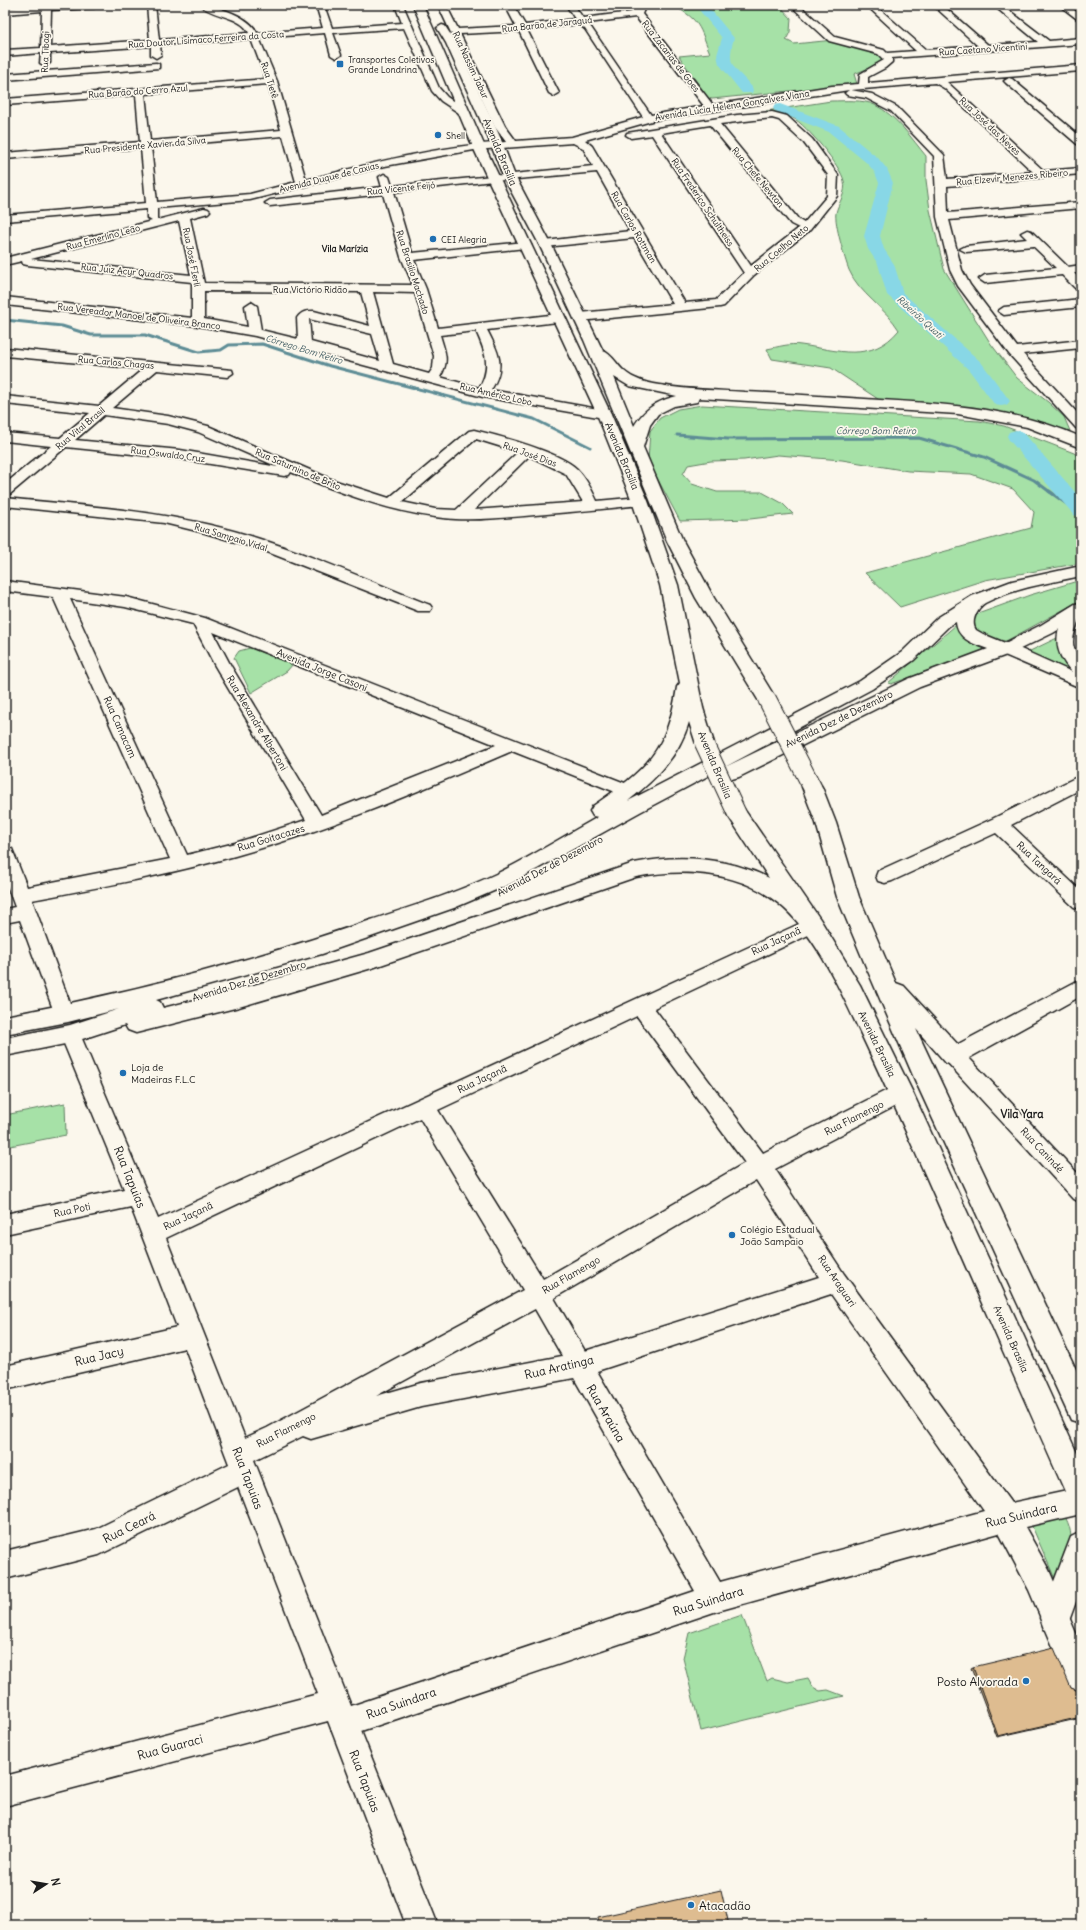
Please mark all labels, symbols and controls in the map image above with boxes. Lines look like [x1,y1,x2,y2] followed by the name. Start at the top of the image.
[501,14,593,34] street label: Rua Barão de Jaraguá
[640,18,702,94] street label: Rua Zacarias de Goes
[128,28,284,50] street label: Rua Doutor Lisímaco Ferreira da Costa
[451,29,492,101] street label: Rua Nassim Jabur
[39,31,51,73] street label: Rua Tibagi
[938,40,1028,58] street label: Rua Caetano Vicentini
[348,54,434,75] place label: Transportes Coletivos Grande Londrina
[335,59,345,69] marker: Transportes Coletivos Grande Londrina
[259,60,281,100] street label: Rua Tietê
[88,82,188,100] street label: Rua Barão do Cerro Azul
[654,87,810,123] street label: Avenida Lúcia Helena Gonçalves Viana
[957,95,1023,157] street label: Rua José das Neves
[480,116,520,188] street label: Avenida Brasília
[433,130,443,140] marker: Shell
[446,130,465,141] place label: Shell
[84,134,206,156] street label: Rua Presidente Xavier da Silva
[730,145,786,209] street label: Rua Chefe Newton
[669,156,737,248] street label: Rua Frederico Schultheiss
[278,159,380,195] street label: Avenida Duque de Caxias
[956,167,1068,187] street label: Rua Elzevir Menezes Ribeiro
[366,179,436,197] street label: Rua Vicente Feijó
[609,189,659,265] street label: Rua Carlos Rottman
[65,222,141,252] street label: Rua Emerlino Leão
[752,222,810,274] street label: Rua Coelho Neto
[181,226,203,288] street label: Rua José FIerli
[394,229,432,315] street label: Rua Brasilio Machado
[428,234,438,244] marker: CEI Alegria
[441,234,487,245] place label: CEI Alegria
[322,243,368,254] district label: Vila Marízia
[80,261,174,281] street label: Rua Juiz Acyr Quadros
[273,284,347,295] street label: Rua Victório Ridão
[895,294,946,341] water label: Ribeirão Quati
[57,301,221,331] street label: Rua Vereador Manoel de Oliveira Branco
[264,332,345,367] water label: Córrego Bom Retiro
[77,353,155,371] street label: Rua Carlos Chagas
[459,380,533,408] street label: Rua Américo Lobo
[53,404,107,452] street label: Rua Vital Brasil
[602,420,642,492] street label: Avenida Brasília
[836,425,917,437] water label: Córrego Bom Retiro
[502,439,558,469] street label: Rua José Dias
[130,444,206,464] street label: Rua Oswaldo Cruz
[254,446,342,492] street label: Rua Saturnino de Brito
[193,521,269,553] street label: Rua Sampaio Vidal
[275,646,369,694] street label: Avenida Jorge Casoni
[223,673,291,773] street label: Rua Alexandre Albertoni
[783,687,895,751] street label: Avenida Dez de Dezembro
[101,694,140,760] street label: Rua Camacam
[695,729,735,801] street label: Avenida Brasília
[236,821,307,854] street label: Rua Goitacazes
[495,832,606,899] street label: Avenida Dez de Dezembro
[1014,839,1065,887] street label: Rua Tangará
[749,924,803,958] street label: Rua Jaçanã
[191,957,308,1004] street label: Avenida Dez de Dezembro
[855,1009,899,1079] street label: Avenida Brasília
[131,1061,196,1086] place label: Loja de Madeiras F.L.C
[455,1062,509,1096] street label: Rua Jaçanã
[118,1068,128,1078] marker: Loja de Madeiras F.L.C
[822,1097,886,1139] street label: Rua Flamengo
[1001,1107,1044,1121] district label: Vila Yara
[1018,1125,1066,1175] street label: Rua Canindé
[111,1144,149,1210] street label: Rua Tapuias
[161,1199,215,1233] street label: Rua Jaçanã
[52,1200,92,1220] street label: Rua Poti
[740,1223,815,1248] place label: Colégio Estadual João Sampaio
[727,1230,737,1240] marker: Colégio Estadual João Sampaio
[540,1253,603,1297] street label: Rua Flamengo
[815,1253,859,1309] street label: Rua Araguari
[990,1304,1032,1375] street label: Avenida Brasília
[73,1343,125,1369] street label: Rua Jacy
[523,1352,595,1382] street label: Rua Aratinga
[583,1381,629,1445] street label: Rua Araúna
[254,1409,318,1451] street label: Rua Flamengo
[229,1445,267,1511] street label: Rua Tapuias
[984,1499,1058,1531] street label: Rua Suindara
[100,1508,158,1546] street label: Rua Ceará
[671,1583,745,1619] street label: Rua Suindara
[937,1674,1018,1689] place label: Posto Alvorada
[1021,1676,1031,1686] marker: Posto Alvorada
[364,1684,438,1722] street label: Rua Suindara
[136,1731,204,1763] street label: Rua Guaraci
[346,1748,384,1814] street label: Rua Tapuias
[26,1864,66,1904] north arrow
[48,1877,63,1887] text: N
[699,1898,751,1913] place label: Atacadão
[686,1900,696,1910] marker: Atacadão

